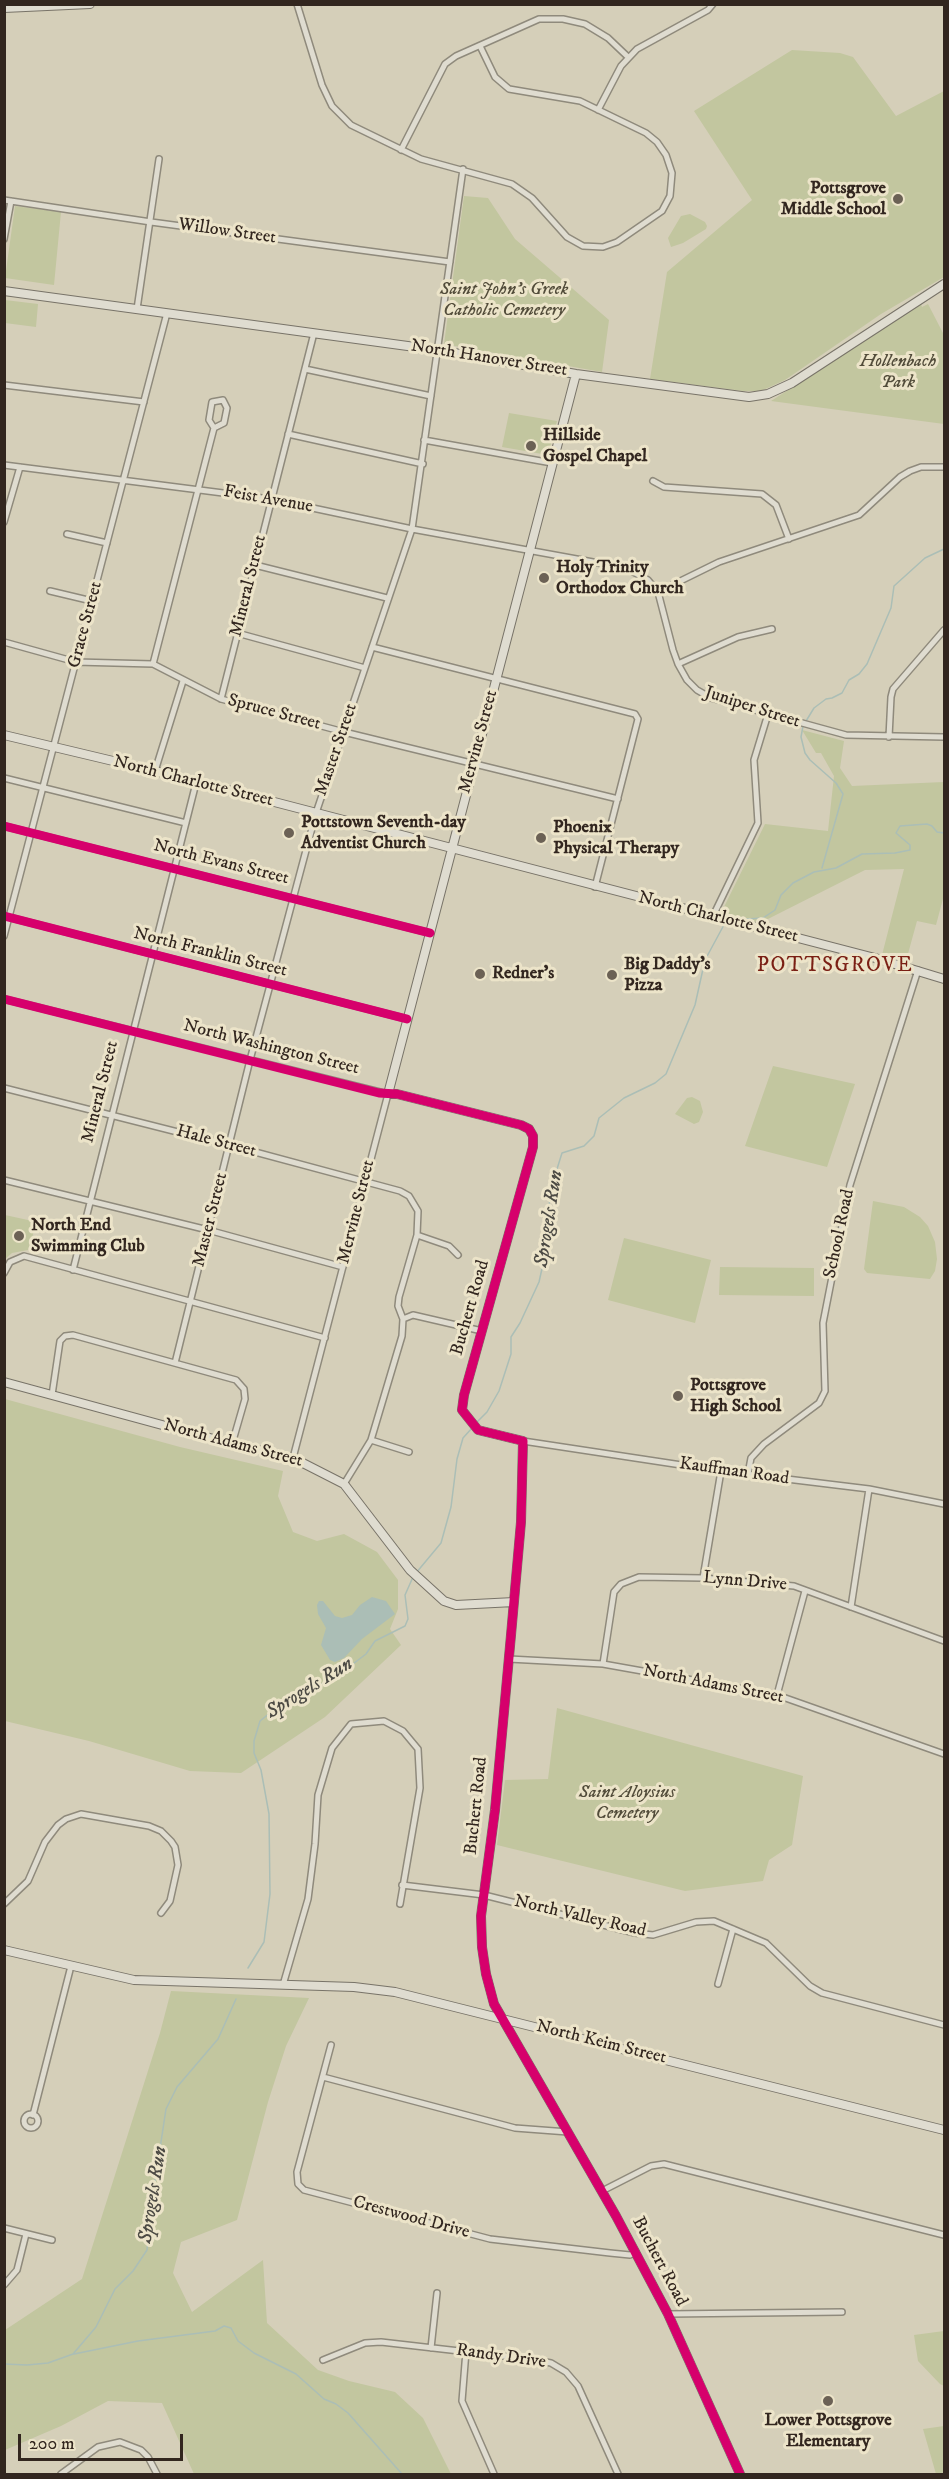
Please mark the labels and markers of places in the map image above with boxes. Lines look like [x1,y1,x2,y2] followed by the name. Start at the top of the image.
[781,178,886,220] place label: Pottsgrove Middle School
[891,192,905,206] marker: Pottsgrove Middle School
[543,425,647,468] place label: Hillside Gospel Chapel
[524,439,538,453] marker: Hillside Gospel Chapel
[556,557,684,600] place label: Holy Trinity Orthodox Church
[537,571,551,585] marker: Holy Trinity Orthodox Church
[301,812,466,854] place label: Pottstown Seventh-day Adventist Church
[553,817,679,860] place label: Phoenix Physical Therapy
[282,826,296,840] marker: Pottstown Seventh-day Adventist Church
[534,831,548,845] marker: Phoenix Physical Therapy
[624,954,711,996] place label: Big Daddy's Pizza
[492,963,554,985] place label: Redner's
[473,967,487,981] marker: Redner's
[605,968,619,982] marker: Big Daddy's Pizza
[31,1215,145,1258] place label: North End Swimming Club
[12,1229,26,1243] marker: North End Swimming Club
[690,1375,781,1418] place label: Pottsgrove High School
[671,1389,685,1403] marker: Pottsgrove High School
[821,2394,835,2408] marker: Lower Pottsgrove Elementary
[764,2410,892,2452] place label: Lower Pottsgrove Elementary

